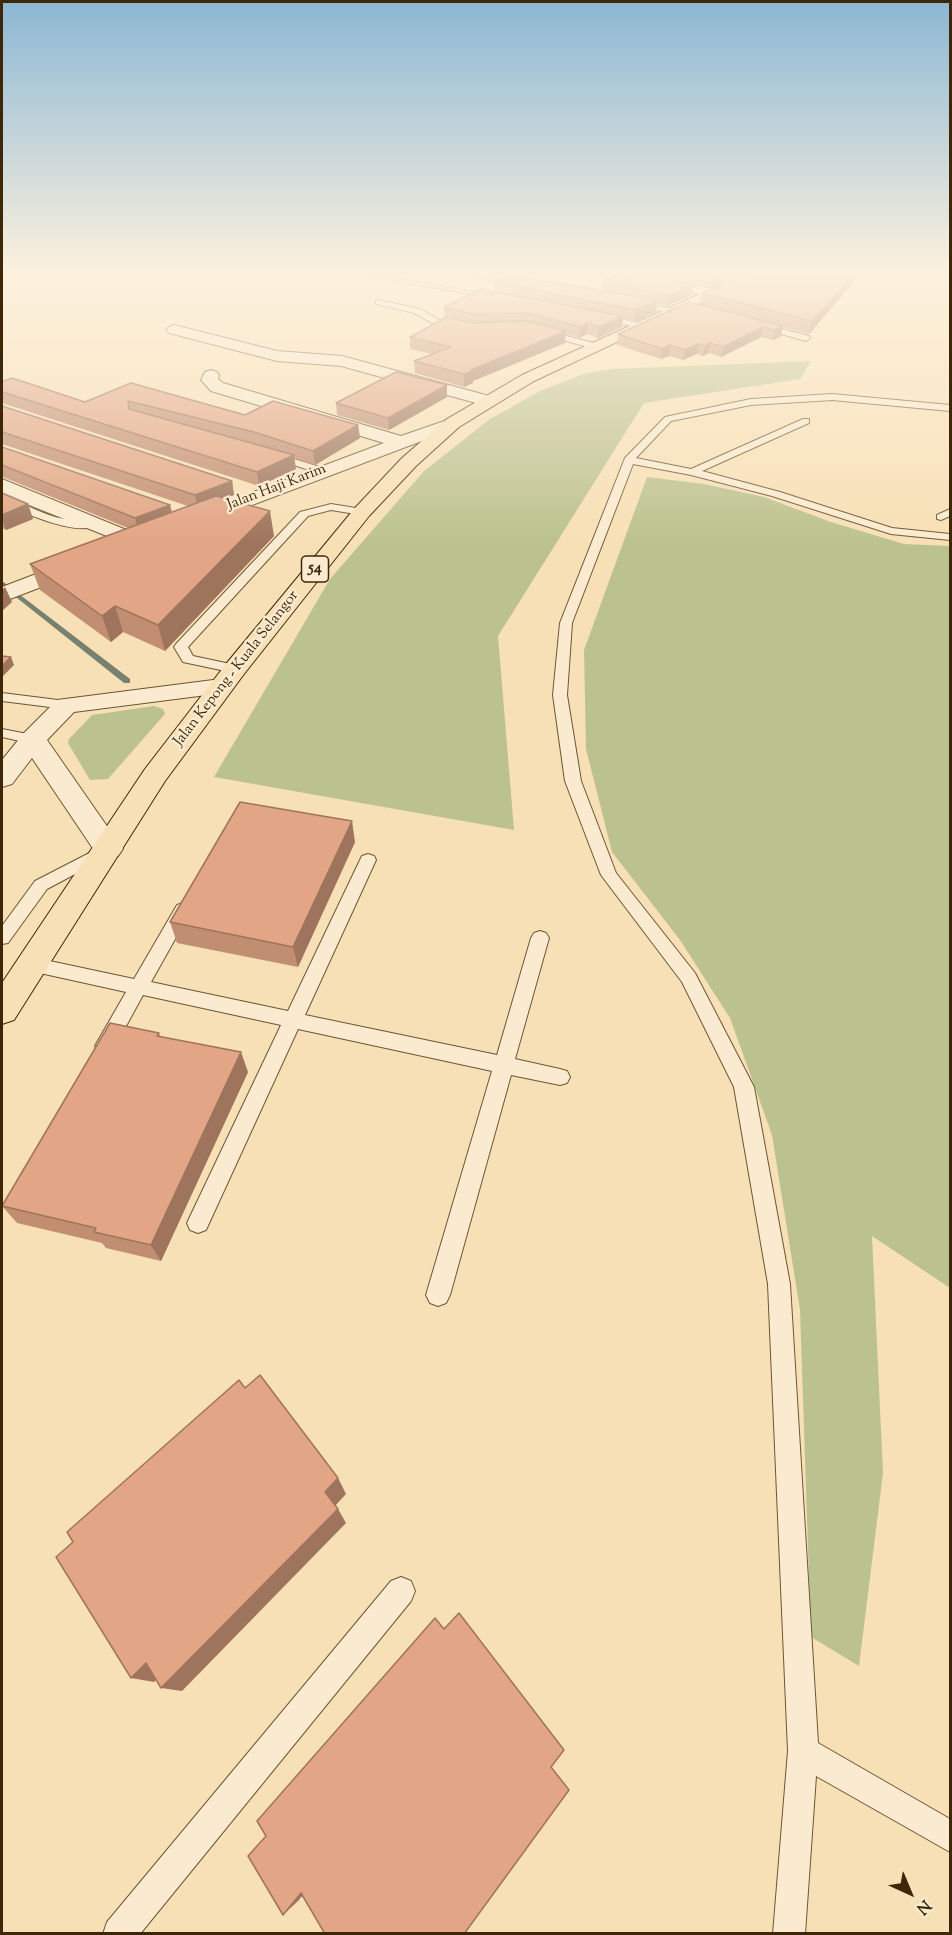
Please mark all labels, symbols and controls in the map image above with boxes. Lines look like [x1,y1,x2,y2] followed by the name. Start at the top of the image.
[225,461,329,515] street label: Jalan Haji Karim
[302,556,328,582] road number: 54
[171,588,303,750] street label: Jalan Kepong - Kuala Selangor
[880,1863,940,1923] north arrow
[910,1894,935,1919] text: N

